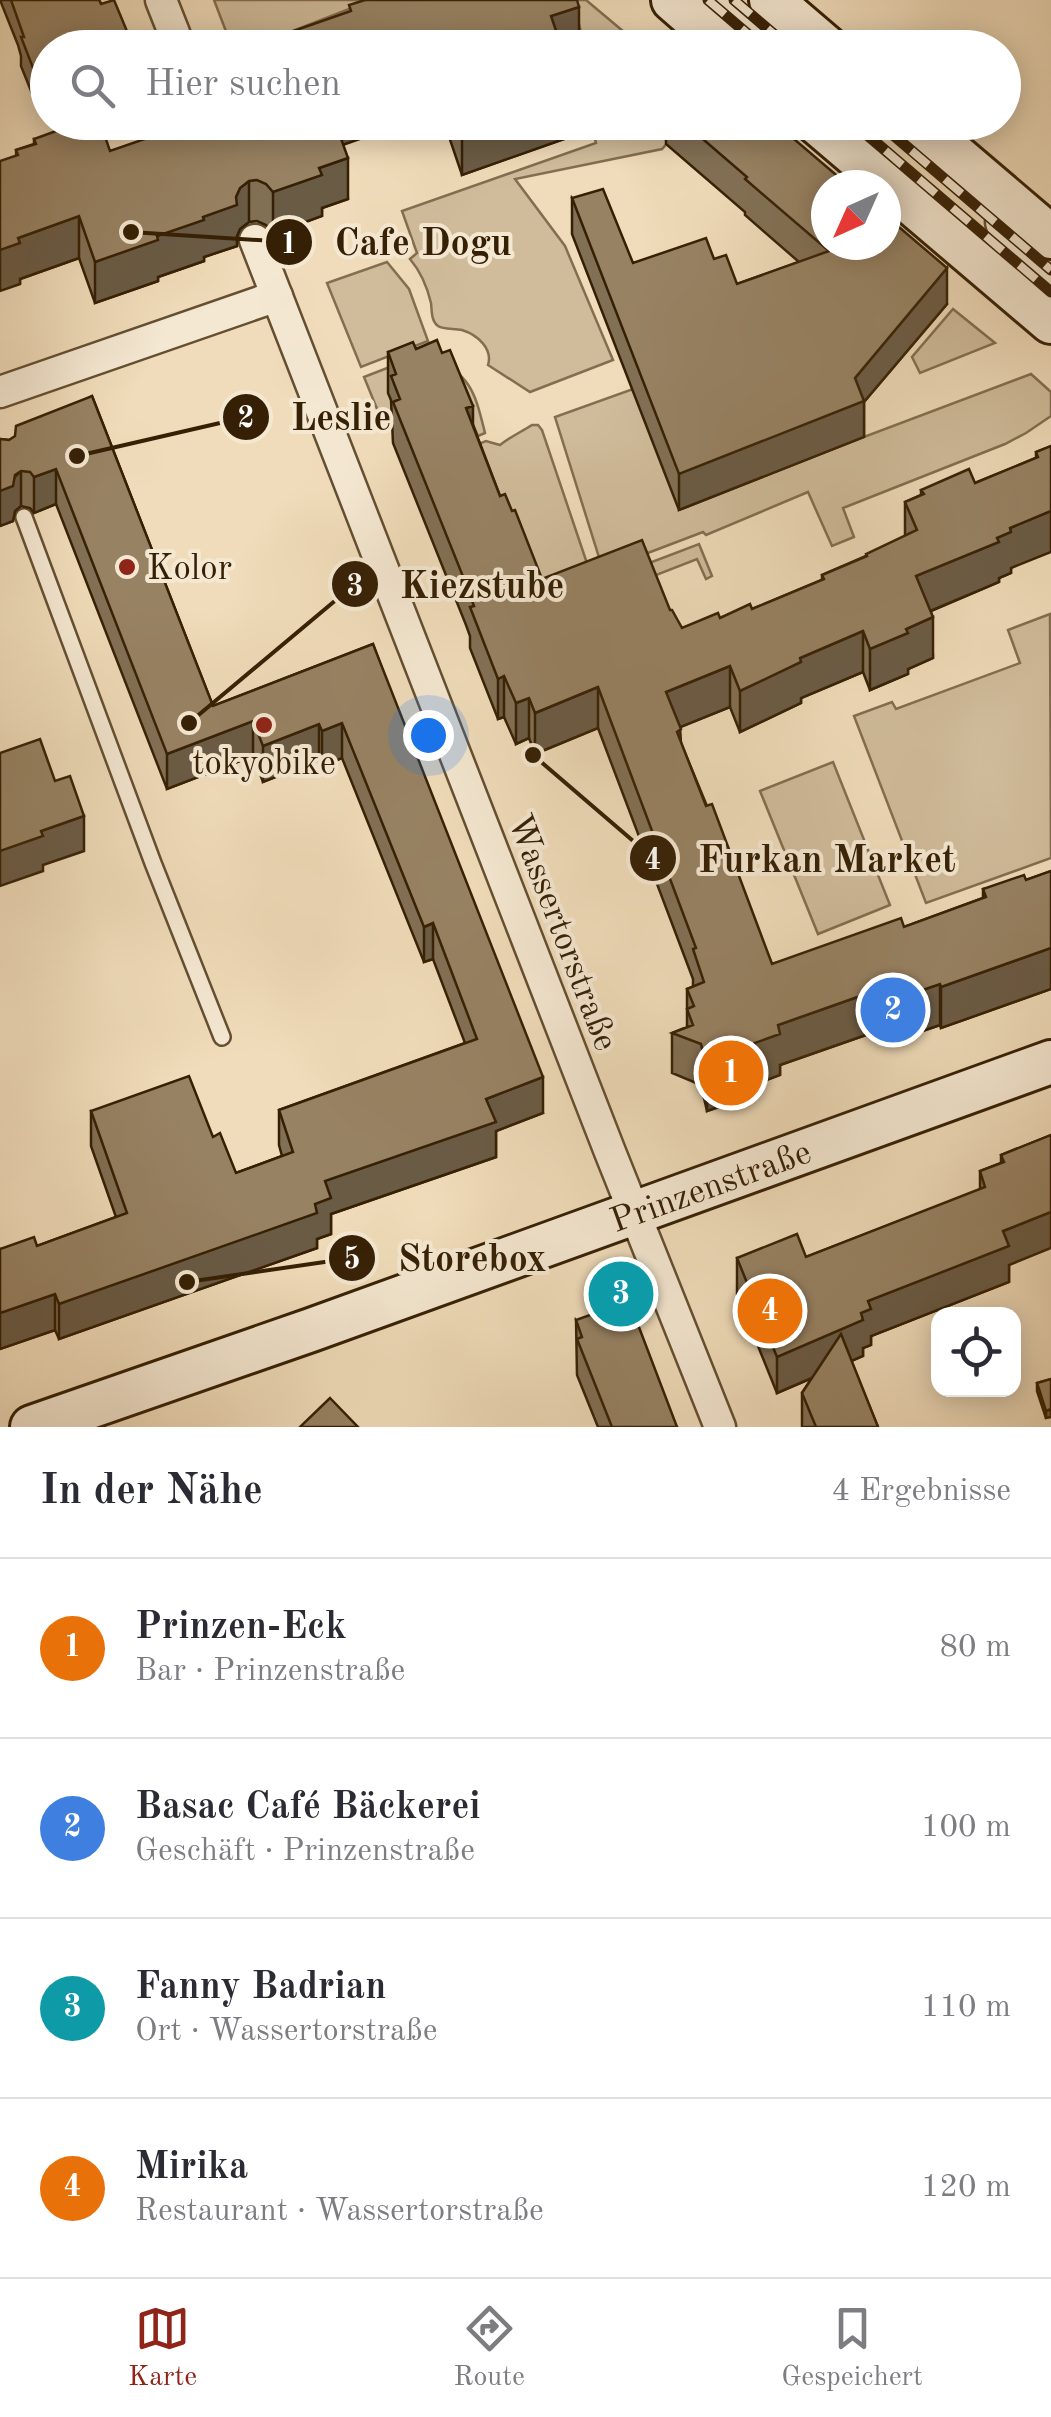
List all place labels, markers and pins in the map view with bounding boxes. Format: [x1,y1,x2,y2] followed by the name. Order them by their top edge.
[264,208,531,276] callout: Cafe Dogu
[221,383,411,451] callout: Leslie
[330,550,585,618] callout: Kiezstube
[147,552,232,587] place label: Kolor
[116,556,138,578] marker: Kolor
[253,714,275,736] marker: tokyobike
[192,747,336,782] place label: tokyobike
[628,824,976,892] callout: Furkan Market
[860,972,926,1048] pin: 2
[698,1036,764,1110] pin: 1
[327,1224,566,1292] callout: Storebox
[588,1256,654,1332] pin: 3
[738,1274,802,1348] pin: 4

